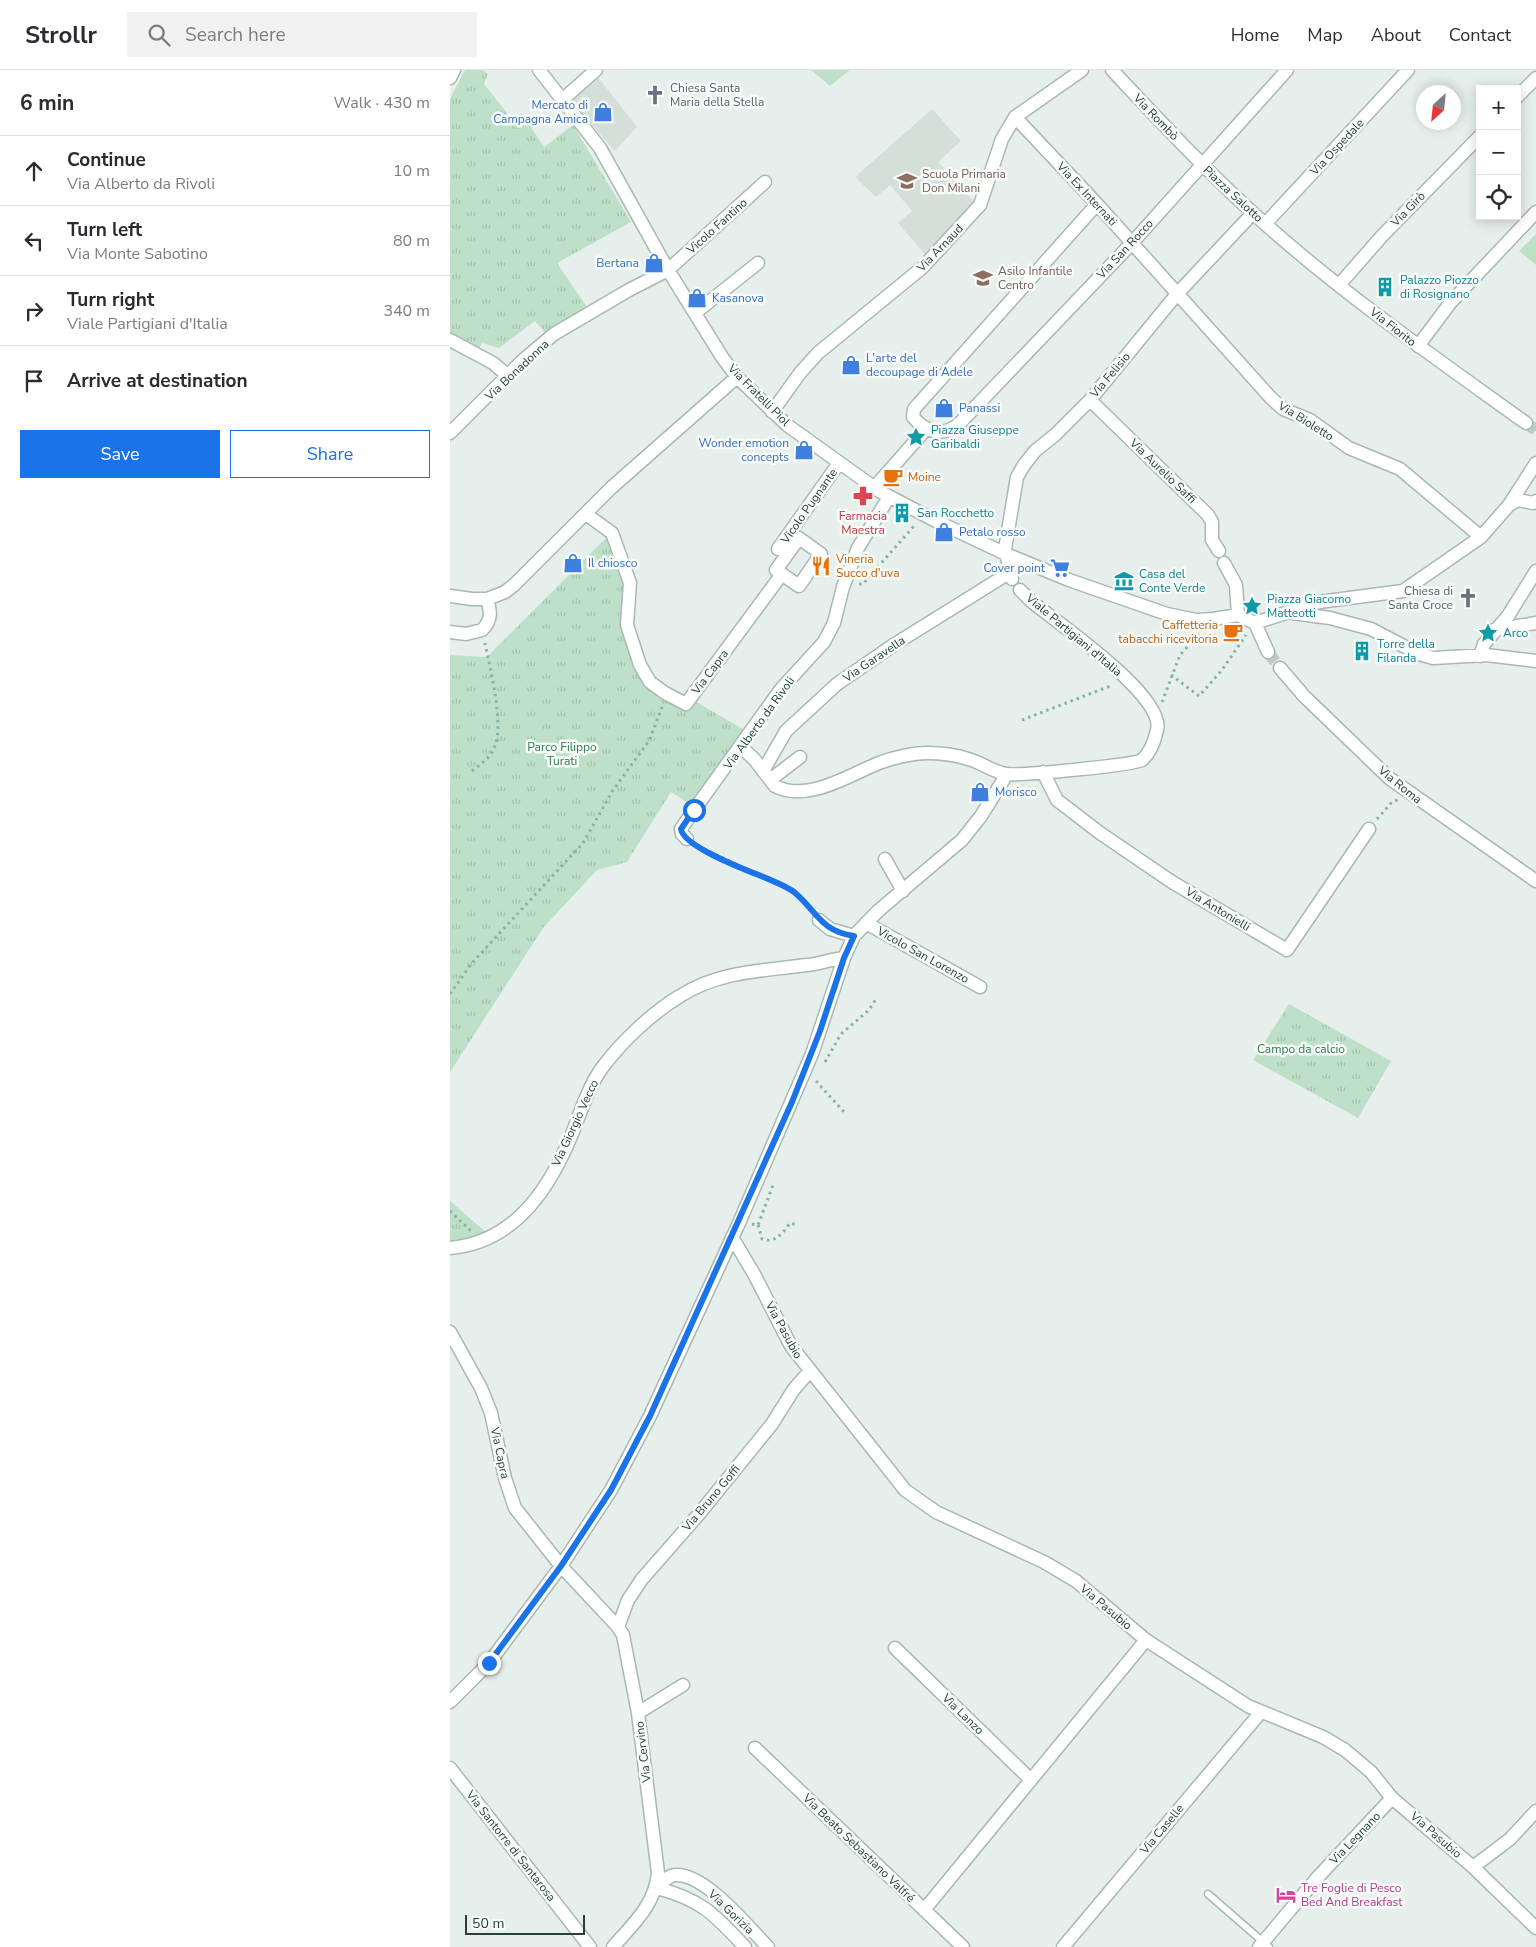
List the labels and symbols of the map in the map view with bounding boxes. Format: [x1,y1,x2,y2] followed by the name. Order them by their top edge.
[670,80,764,110] place label: Chiesa Santa Maria della Stella
[644,84,666,106] church icon: Chiesa Santa Maria della Stella
[1416,85,1461,130] north arrow
[1129,90,1182,144] street label: Via Rombò
[493,97,588,127] place label: Mercato di Campagna Amica
[592,101,614,123] shop icon: Mercato di Campagna Amica
[1306,115,1367,180] street label: Via Ospedale
[1053,158,1121,229] street label: Via Ex Internati
[1200,162,1266,226] street label: Piazza Salotto
[922,166,1006,196] place label: Scuola Primaria Don Milani
[896,170,918,192] school or university icon: Scuola Primaria Don Milani
[1387,188,1429,231] street label: Via Girò
[683,194,751,258] street label: Vicolo Fantino
[1092,215,1157,283] street label: Via San Rocco
[913,221,967,276] street label: Via Arnaud
[643,252,665,274] shop icon: Bertana
[596,255,639,271] place label: Bertana
[998,263,1072,293] place label: Asilo Infantile Centro
[972,267,994,289] school or university icon: Asilo Infantile Centro
[1400,272,1479,302] place label: Palazzo Piozzo di Rosignano
[1374,276,1396,298] building icon: Palazzo Piozzo di Rosignano
[686,287,708,309] shop icon: Kasanova
[712,290,764,306] place label: Kasanova
[1366,303,1420,350] street label: Via Fiorito
[481,336,552,405] street label: Via Bonadonna
[1086,349,1134,402] street label: Via Felisio
[866,350,973,380] place label: L'arte del decoupage di Adele
[840,354,862,376] shop icon: L'arte del decoupage di Adele
[724,360,794,430] street label: Via Fratelli Piol
[933,397,955,419] shop icon: Panassi
[1274,397,1337,445] street label: Via Bioletto
[959,400,1000,416] place label: Panassi
[931,422,1019,452] place label: Piazza Giuseppe Garibaldi
[905,426,927,448] place icon: Piazza Giuseppe Garibaldi
[1125,434,1200,507] street label: Via Aurelio Saffi
[699,435,789,465] place label: Wonder emotion concepts
[793,439,815,461] shop icon: Wonder emotion concepts
[777,465,841,548] street label: Vicolo Pugnante
[882,466,904,488] cafe icon: Moine
[908,469,941,485] place label: Moine
[852,485,874,507] pharmacy icon: Farmacia Maestra
[891,502,913,524] building icon: San Rocchetto
[917,505,995,521] place label: San Rocchetto
[839,508,887,538] place label: Farmacia Maestra
[933,521,955,543] shop icon: Petalo rosso
[959,524,1026,540] place label: Petalo rosso
[835,551,900,581] place label: Vineria Succo d'uva
[562,552,584,574] shop icon: Il chiosco
[588,555,638,571] place label: Il chiosco
[810,555,832,577] restaurant icon: Vineria Succo d'uva
[1049,557,1071,579] supermarket icon: Cover point
[983,560,1046,576] place label: Cover point
[1139,566,1205,596] place label: Casa del Conte Verde
[1113,570,1135,592] museum icon: Casa del Conte Verde
[1388,583,1453,613] place label: Chiesa di Santa Croce
[1457,587,1479,609] church icon: Chiesa di Santa Croce
[1022,590,1125,680] street label: Viale Partigiani d'Italia
[1267,591,1351,621] place label: Piazza Giacomo Matteotti
[1241,595,1263,617] place icon: Piazza Giacomo Matteotti
[1118,617,1218,647] place label: Caffetteria tabacchi ricevitoria
[1222,621,1244,643] cafe icon: Caffetteria tabacchi ricevitoria
[1477,622,1499,644] place icon: Arco
[1503,625,1528,641] place label: Arco
[839,632,908,686] street label: Via Garavella
[1377,636,1435,666] place label: Torre della Filanda
[1351,640,1373,662] building icon: Torre della Filanda
[687,646,732,699] street label: Via Capra
[719,673,798,773] street label: Via Alberto da Rivoli
[527,739,597,769] park label: Parco Filippo Turati
[1374,762,1425,807] street label: Via Roma
[969,781,991,803] shop icon: Morisco
[995,784,1037,800] place label: Morisco
[683,799,706,822] route start
[1182,883,1253,935] street label: Via Antonielli
[873,923,972,987] street label: Vicolo San Lorenzo
[1257,1041,1345,1057] park label: Campo da calcio
[547,1077,602,1170] street label: Via Giorgio Vecco
[761,1298,806,1362] street label: Via Pasubio
[487,1425,513,1480] street label: Via Capra
[678,1461,743,1535] street label: Via Bruno Goffi
[1076,1580,1136,1634] street label: Via Pasubio
[478,1652,501,1675] route end
[938,1689,988,1738] street label: Via Lanzo
[631,1720,655,1785] street label: Via Cervino
[462,1786,559,1905] street label: Via Santorre di Santarosa
[799,1789,919,1906] street label: Via Beato Sebastiano Valfré
[1136,1801,1188,1858] street label: Via Caselle
[1325,1808,1384,1868] street label: Via Legnano
[1406,1808,1465,1862] street label: Via Pasubio
[1301,1880,1403,1910] place label: Tre Foglie di Pesco Bed And Breakfast
[1275,1884,1297,1906] hotel icon: Tre Foglie di Pesco Bed And Breakfast
[704,1886,757,1938] street label: Via Gorizia
[465,1912,585,1935] scale bar

